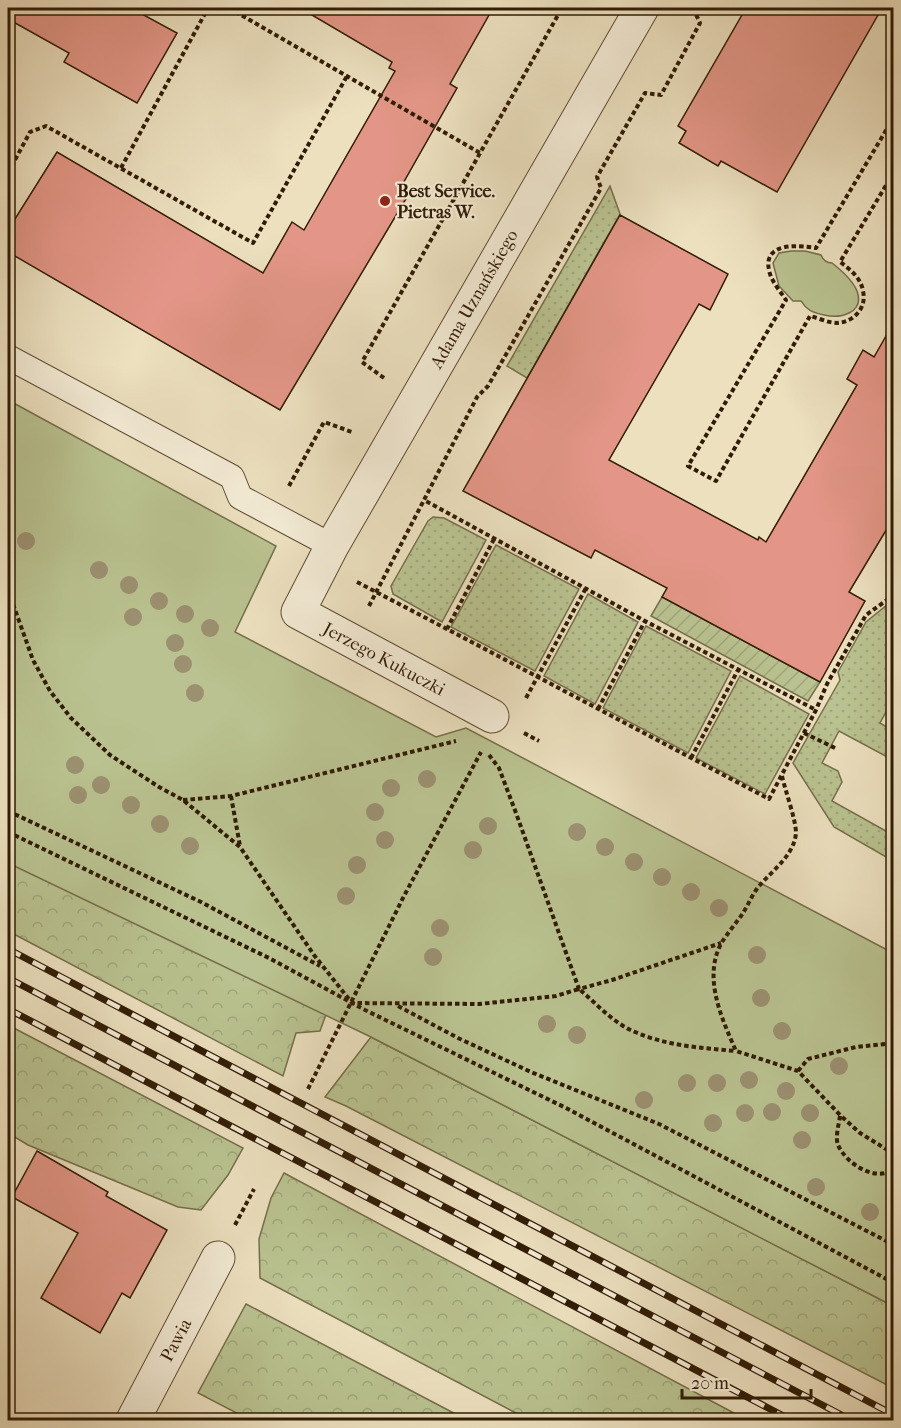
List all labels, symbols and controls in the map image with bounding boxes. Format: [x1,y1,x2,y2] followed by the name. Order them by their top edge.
[397,181,495,223] place label: Best Service. Pietras W.
[378,194,392,208] marker: Best Service. Pietras W.
[426,226,523,373] street label: Adama Uznańskiego
[317,618,449,701] street label: Jerzego Kukuczki
[156,1315,197,1365] street label: Pawia
[682,1362,811,1400] scale bar
[691,1373,729,1394] text: 20 m

